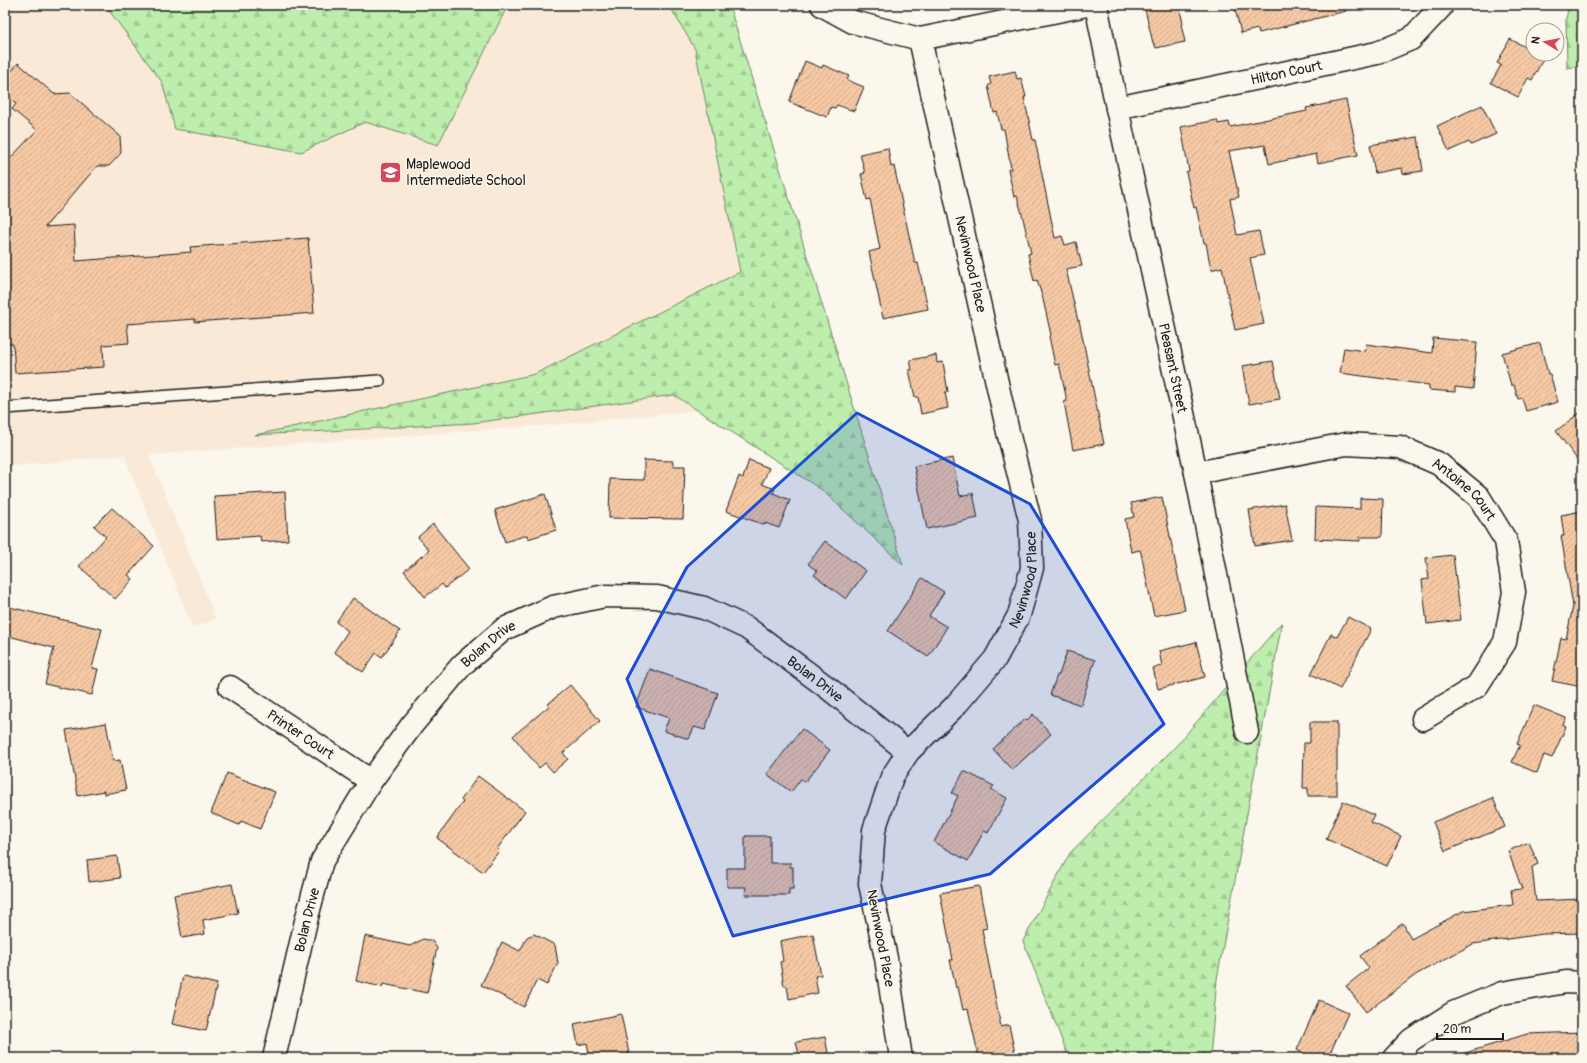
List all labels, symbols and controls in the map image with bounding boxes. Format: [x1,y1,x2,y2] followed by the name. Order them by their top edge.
[1525,22,1565,62] north arrow
[1529,35,1543,45] text: N
[1249,57,1324,89] street label: Hilton Court
[406,156,526,189] place label: Maplewood Intermediate School
[378,159,404,185] school or university icon: Maplewood Intermediate School
[951,214,990,314] street label: Nevinwood Place
[1155,322,1191,415] street label: Pleasant Street
[1429,454,1500,524] street label: Antoine Court
[1005,531,1041,631] street label: Nevinwood Place
[458,617,518,671] street label: Bolan Drive
[784,653,846,706] street label: Bolan Drive
[264,706,338,763] street label: Printer Court
[291,886,324,954] street label: Bolan Drive
[863,888,898,988] street label: Nevinwood Place
[1437,1015,1503,1041] scale bar
[1443,1022,1472,1037] text: 20 m

